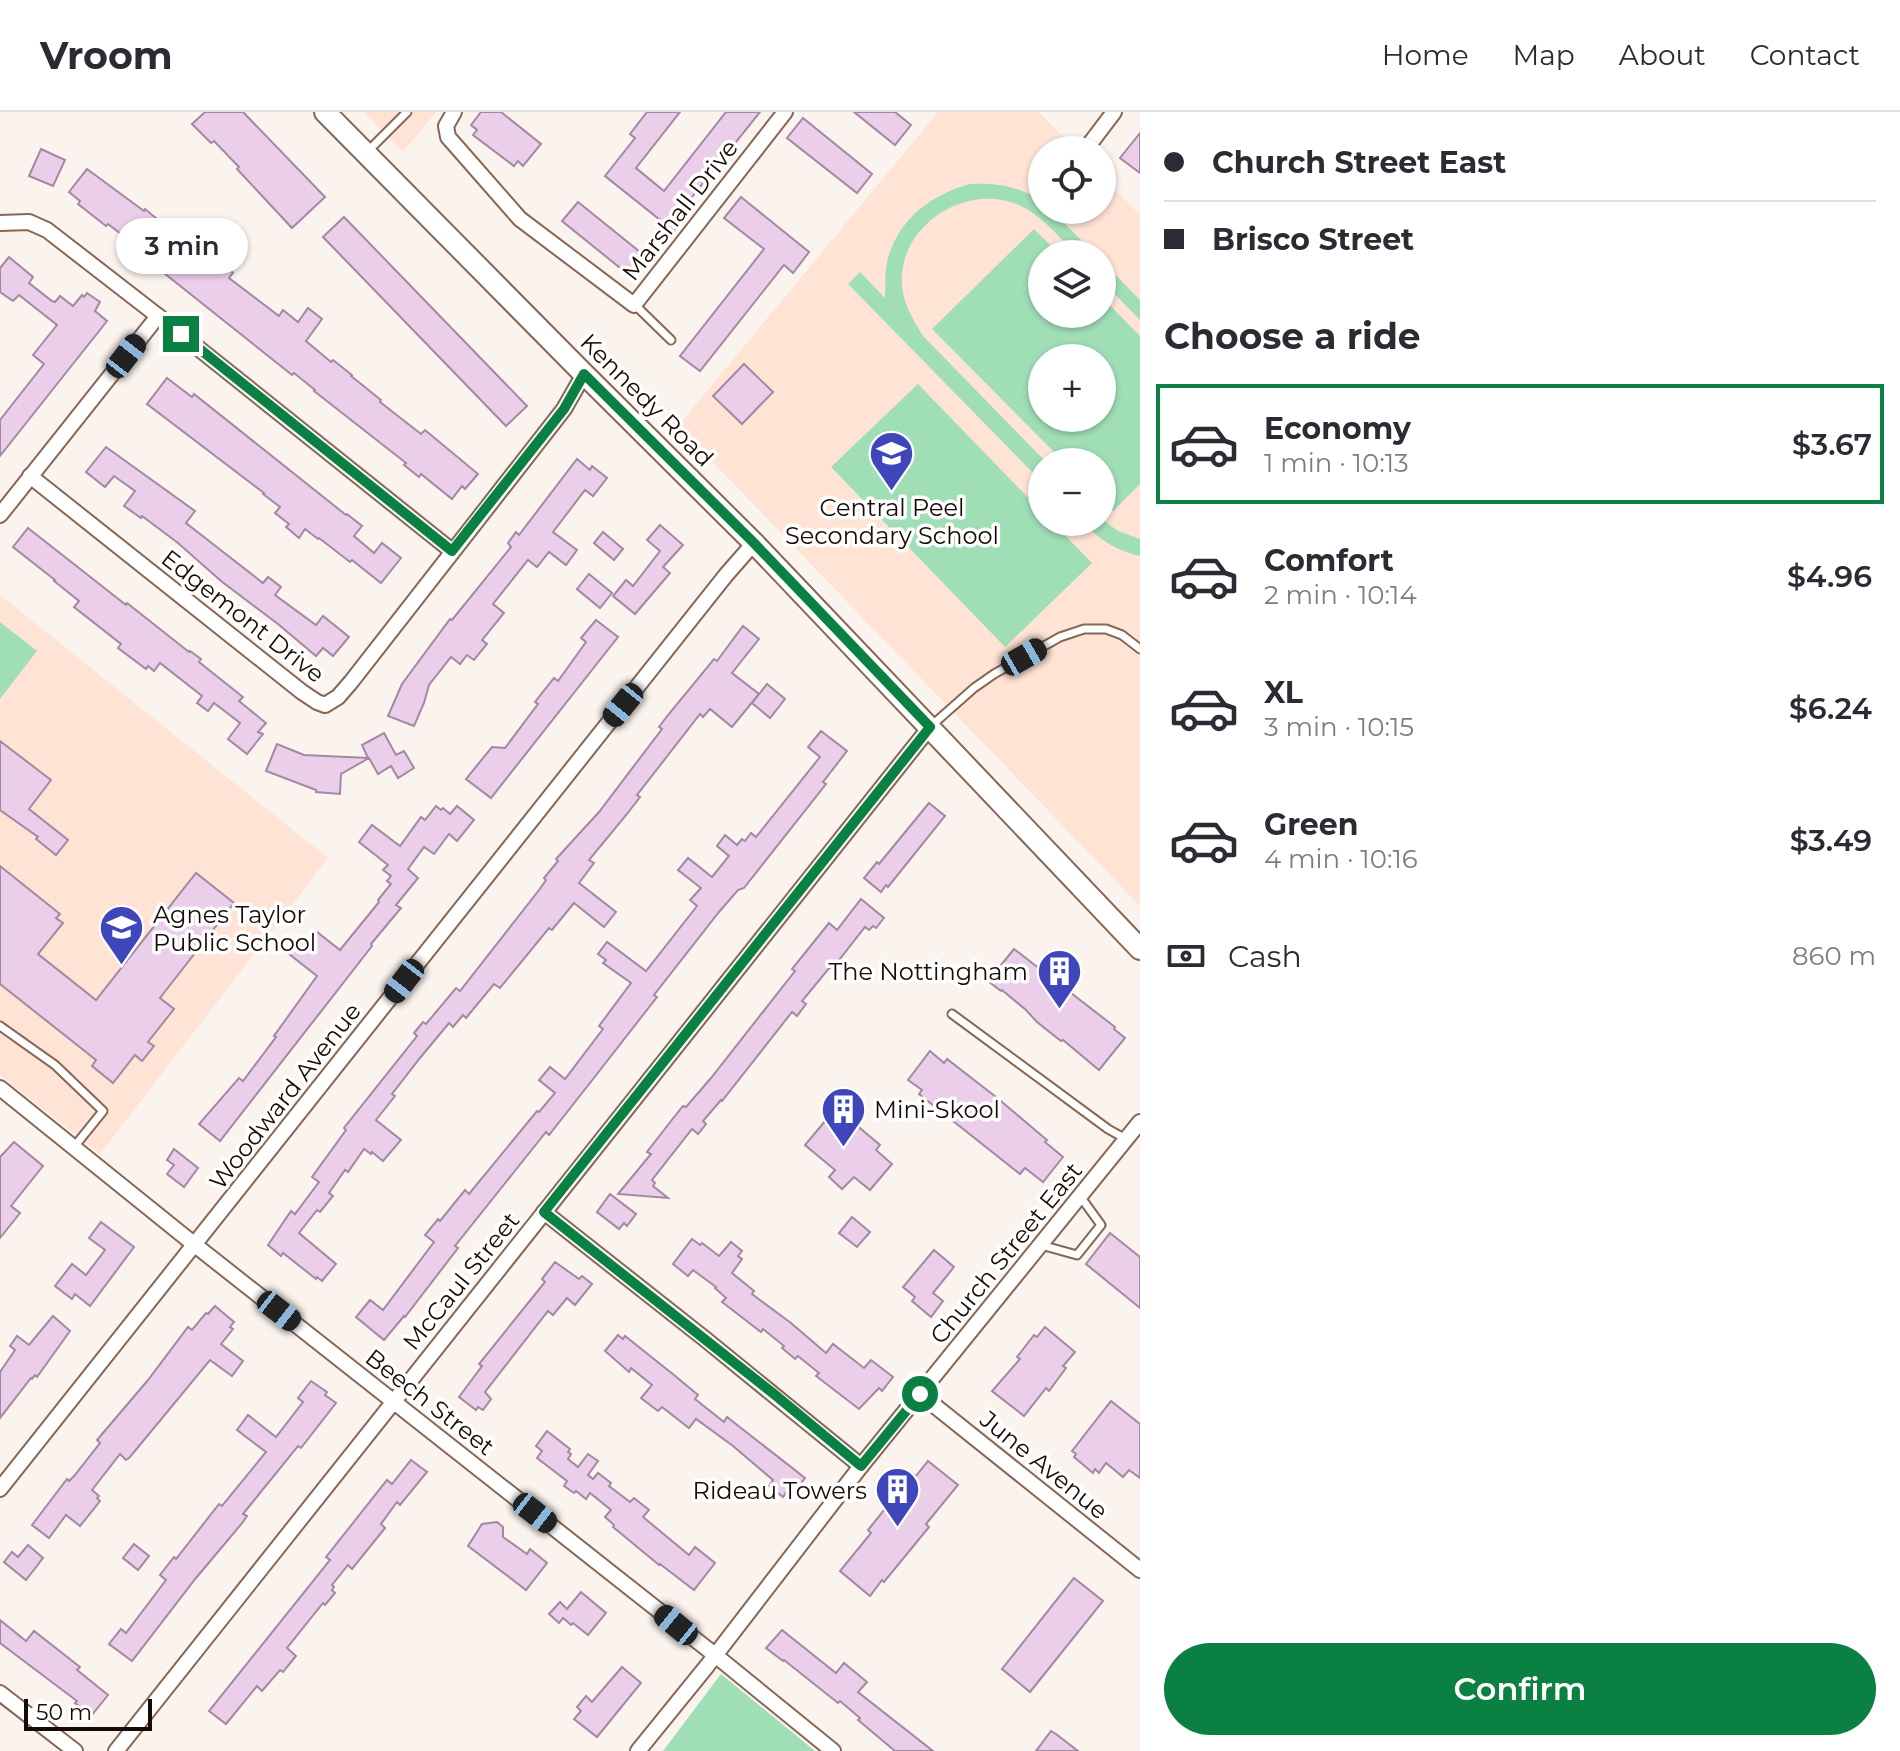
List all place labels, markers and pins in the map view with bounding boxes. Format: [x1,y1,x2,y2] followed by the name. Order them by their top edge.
[868,429,916,492] school or university icon: Central Peel Secondary School
[785,493,999,550] place label: Central Peel Secondary School
[153,900,316,957] place label: Agnes Taylor Public School
[98,904,146,967] school or university icon: Agnes Taylor Public School
[1035,947,1083,1010] building icon: The Nottingham
[829,957,1028,986] place label: The Nottingham
[819,1085,867,1148] building icon: Mini-Skool
[874,1095,1000,1124] place label: Mini-Skool
[874,1466,922,1529] building icon: Rideau Towers
[693,1476,867,1505] place label: Rideau Towers

